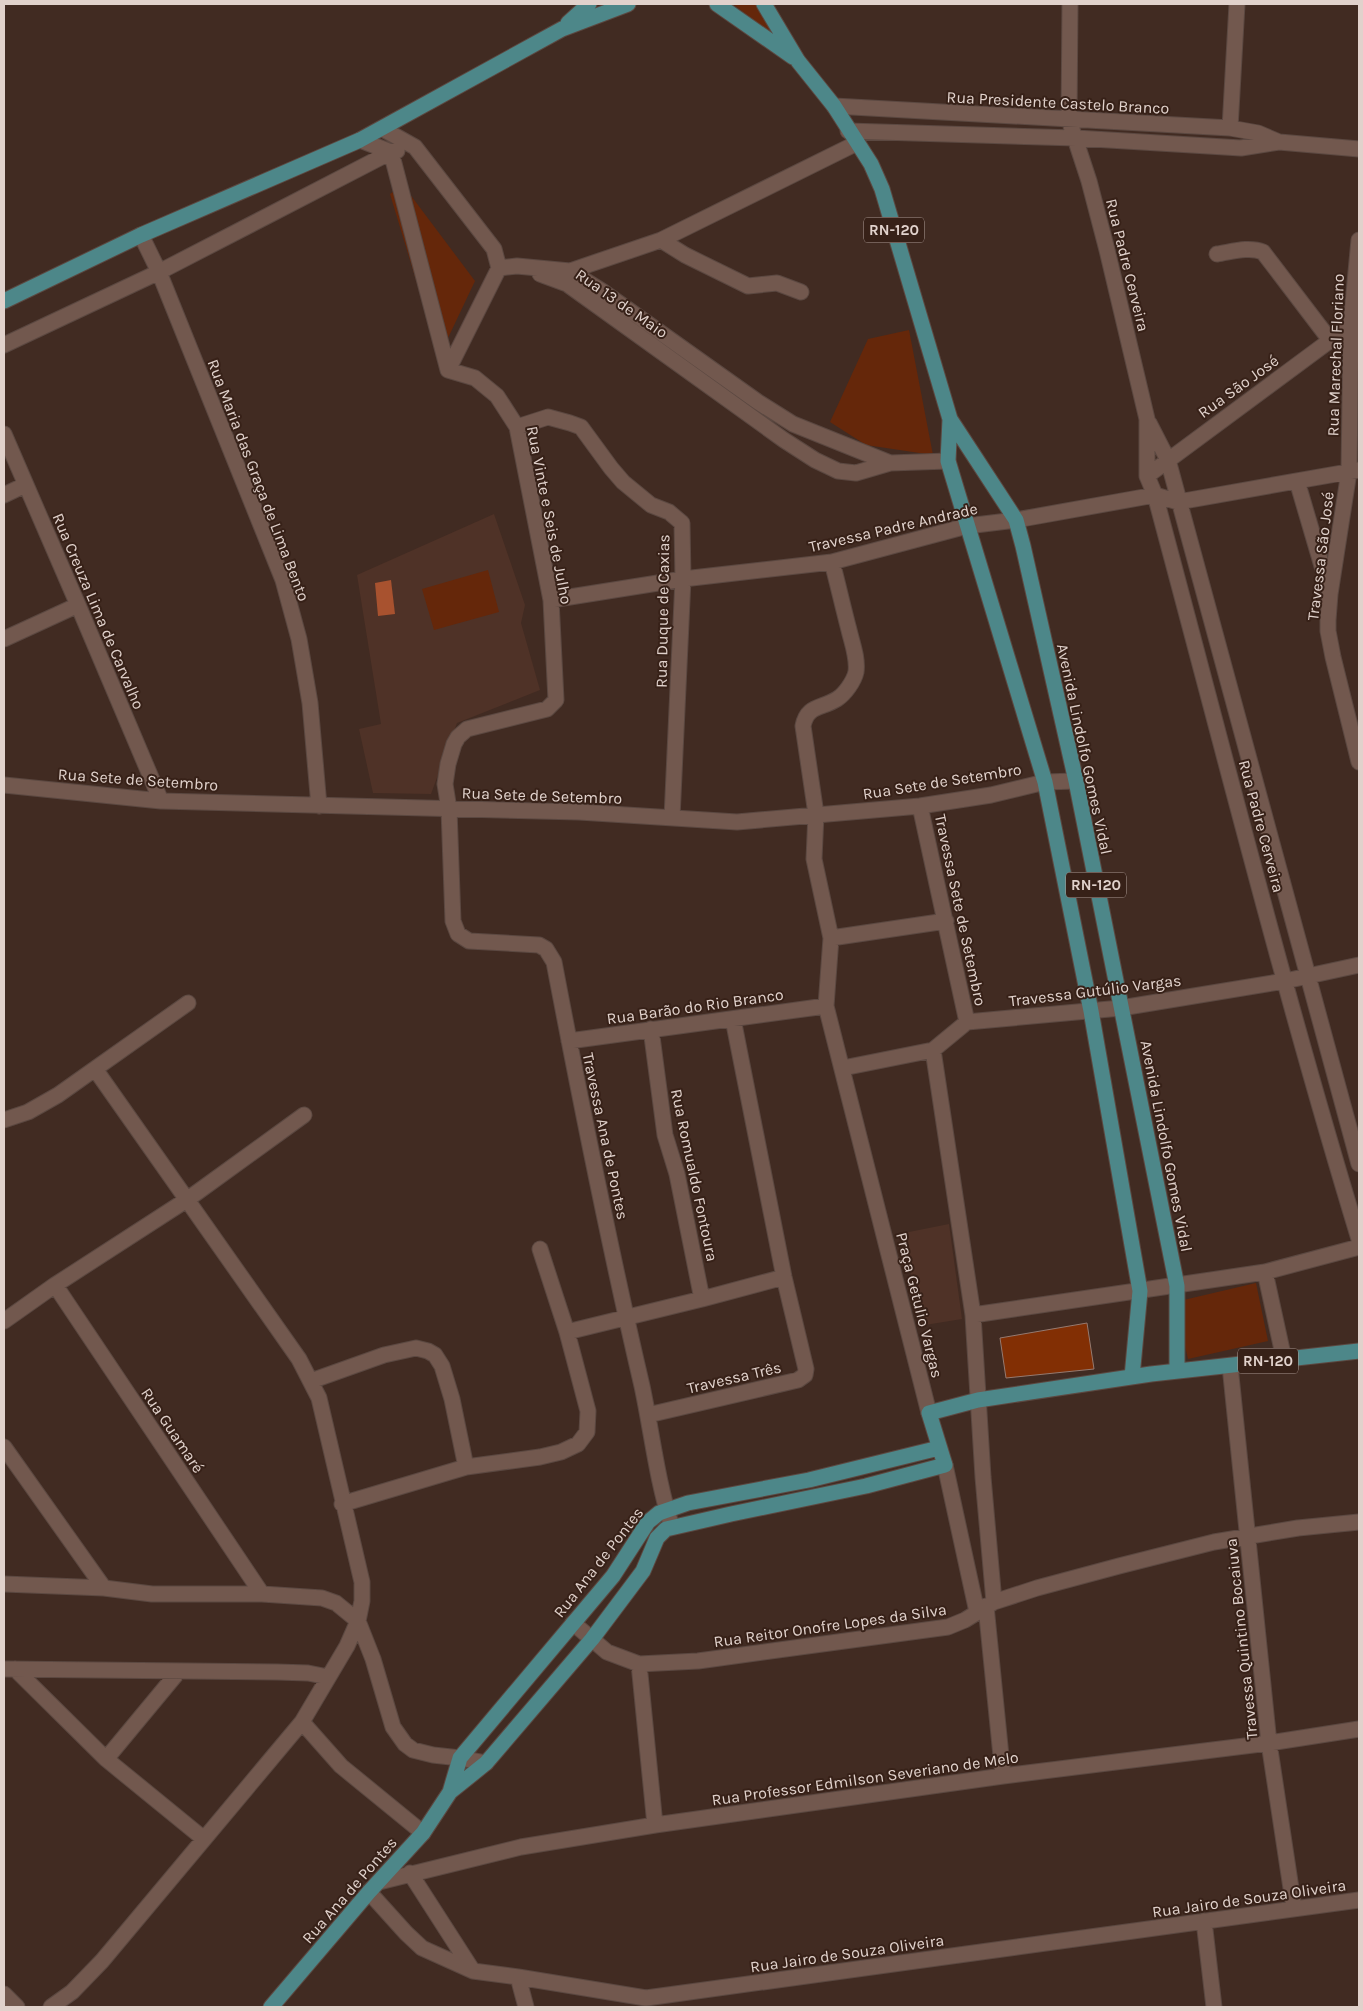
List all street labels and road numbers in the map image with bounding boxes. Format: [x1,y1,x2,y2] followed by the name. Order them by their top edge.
[946,87,1170,118] street label: Rua Presidente Castelo Branco
[1102,197,1153,334] street label: Rua Padre Cerveira
[864,218,924,242] road number: RN-120
[572,265,671,342] street label: Rua 13 de Maio
[1323,273,1348,437] street label: Rua Marechal Floriano
[1194,351,1282,422] street label: Rua São José
[203,356,314,604] street label: Rua Maria das Graça de Lima Bento
[523,424,576,606] street label: Rua Vinte e Seis de Julho
[1303,490,1338,622] street label: Travessa São José
[807,499,979,556] street label: Travessa Padre Andrade
[49,510,149,712] street label: Rua Creuza Lima de Carvalho
[652,534,673,688] street label: Rua Duque de Caxias
[1053,642,1116,856] street label: Avenida Lindolfo Gomes Vidal
[1235,758,1288,894] street label: Rua Padre Cerveira
[861,760,1023,803] street label: Rua Sete de Setembro
[57,764,219,795] street label: Rua Sete de Setembro
[461,783,623,808] street label: Rua Sete de Setembro
[931,812,990,1008] street label: Travessa Sete de Setembro
[1066,872,1126,898] road number: RN-120
[1008,970,1182,1011] street label: Travessa Gutúlio Vargas
[605,985,785,1028] street label: Rua Barão do Rio Branco
[1137,1039,1196,1254] street label: Avenida Lindolfo Gomes Vidal
[579,1051,632,1221] street label: Travessa Ana de Pontes
[667,1087,722,1263] street label: Rua Romualdo Fontoura
[892,1230,947,1380] street label: Praça Getulio Vargas
[1238,1348,1298,1374] road number: RN-120
[685,1357,783,1398] street label: Travessa Três
[137,1384,208,1476] street label: Rua Guamaré
[549,1503,647,1621] street label: Rua Ana de Pontes
[1222,1538,1261,1740] street label: Travessa Quintino Bocaiuva
[712,1600,948,1651] street label: Rua Reitor Onofre Lopes da Silva
[710,1748,1020,1809] street label: Rua Professor Edmilson Severiano de Melo
[298,1833,401,1947] street label: Rua Ana de Pontes
[1151,1875,1347,1922] street label: Rua Jairo de Souza Oliveira
[749,1930,945,1977] street label: Rua Jairo de Souza Oliveira

